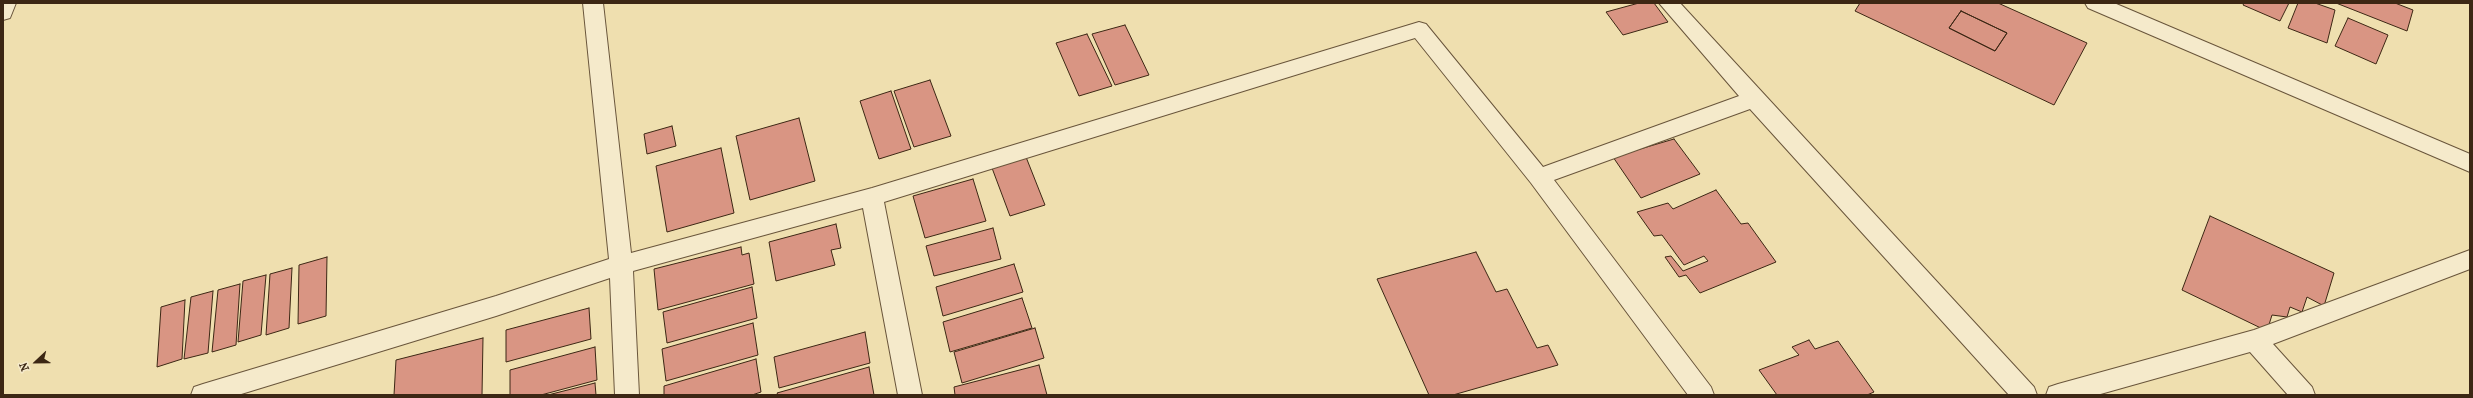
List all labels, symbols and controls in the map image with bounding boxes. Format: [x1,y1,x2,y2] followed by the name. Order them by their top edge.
[16,342,56,382] north arrow
[17,360,32,373] text: N

